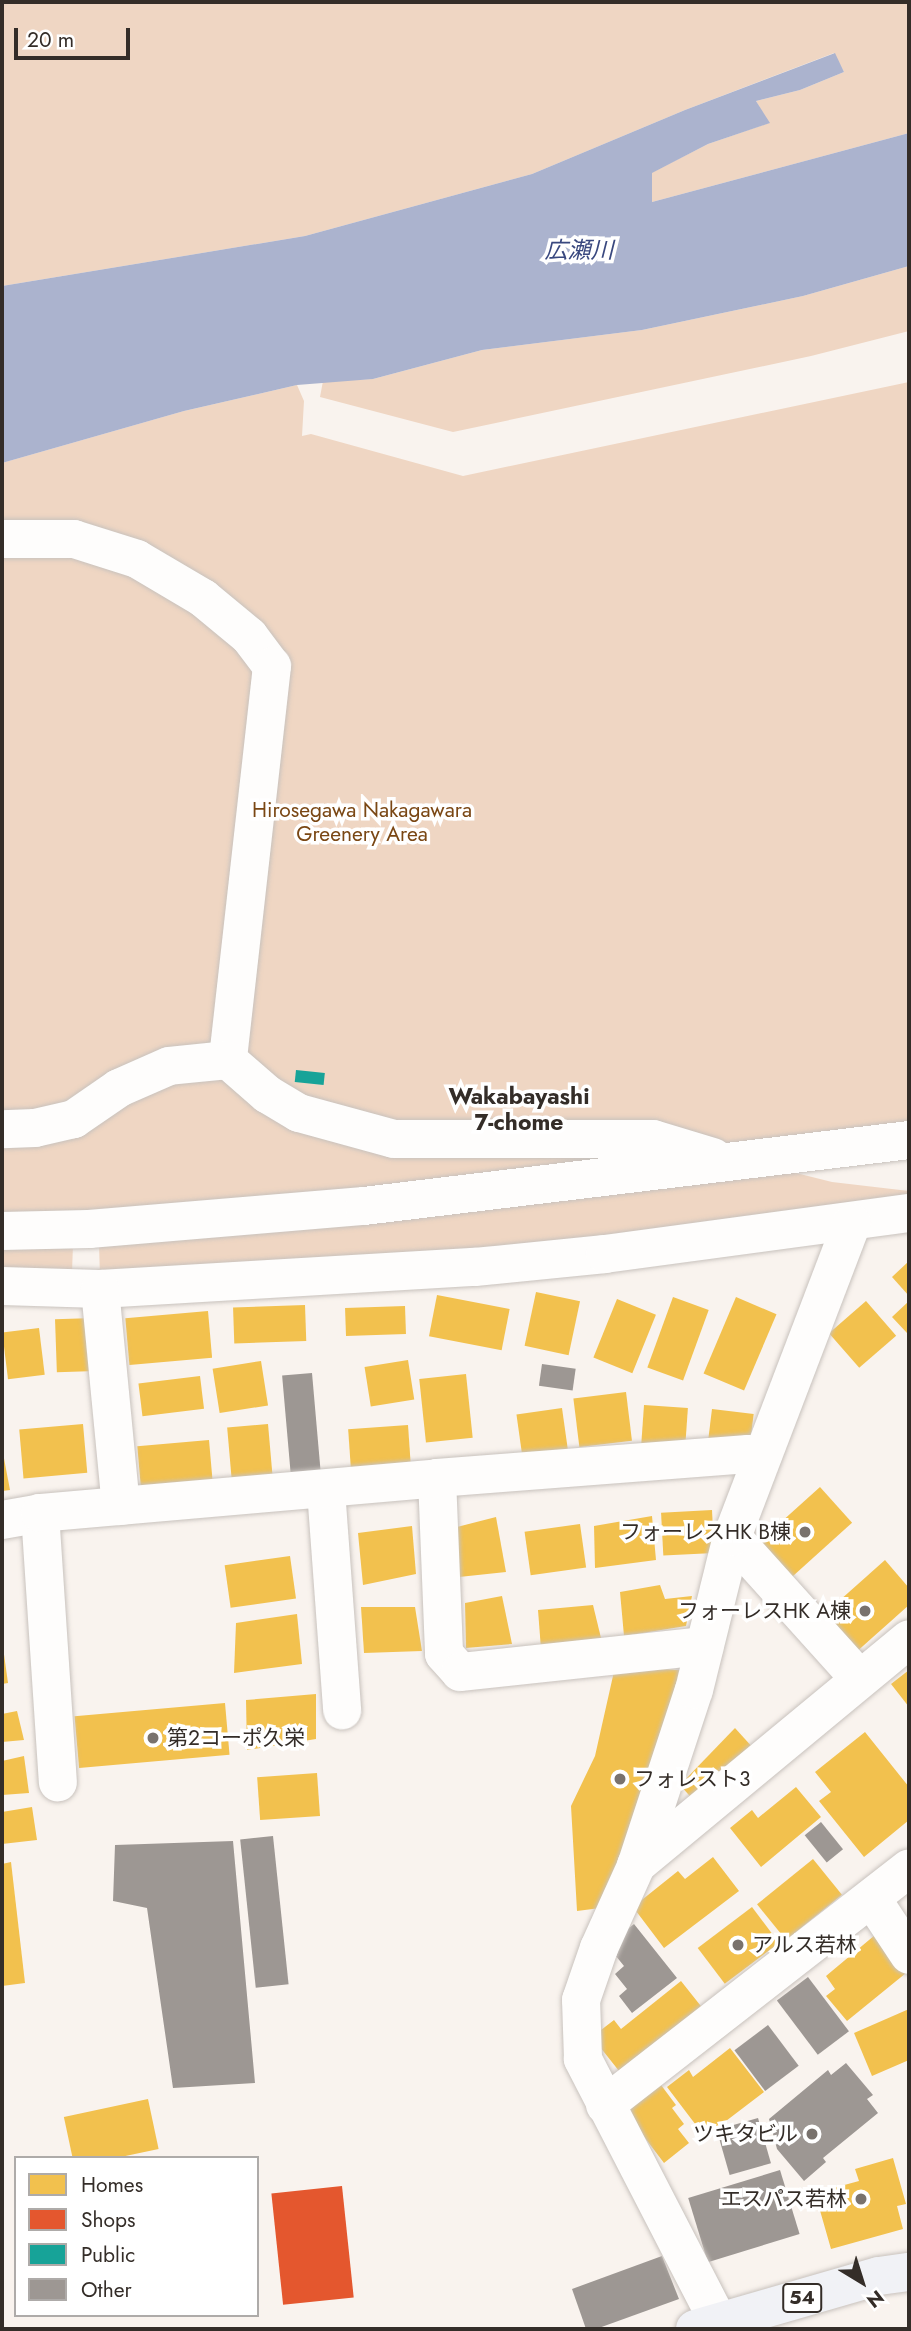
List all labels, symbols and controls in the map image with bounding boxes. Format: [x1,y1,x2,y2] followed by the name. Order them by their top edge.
[18,14,133,58] scale bar
[27,25,74,55] text: 20 m
[545,236,613,264] water label: 広瀬川
[252,797,472,847] park label: Hirosegawa Nakagawara Greenery Area
[448,1082,590,1136] district label: Wakabayashi 7-chome
[620,1519,791,1545] place label: フォーレスHK B棟
[797,1524,813,1540] marker: フォーレスHK B棟
[678,1598,851,1624] place label: フォーレスHK A棟
[857,1603,873,1619] marker: フォーレスHK A棟
[167,1725,305,1751] place label: 第2コーポ久栄
[145,1730,161,1746] marker: 第2コーポ久栄
[634,1766,750,1792] place label: フォレスト3
[612,1771,628,1787] marker: フォレスト3
[752,1932,857,1958] place label: アルス若林
[730,1937,746,1953] marker: アルス若林
[693,2121,798,2147] place label: ツキタビル
[804,2126,820,2142] marker: ツキタビル
[14,2156,259,2317] legend
[81,2170,143,2200] text: Homes
[721,2186,847,2212] place label: エスパス若林
[853,2191,869,2207] marker: エスパス若林
[81,2205,135,2235] text: Shops
[81,2240,135,2270] text: Public
[827,2247,897,2317] north arrow
[81,2275,132,2305] text: Other
[781,2282,823,2314] road number: 54
[861,2284,889,2314] text: N

